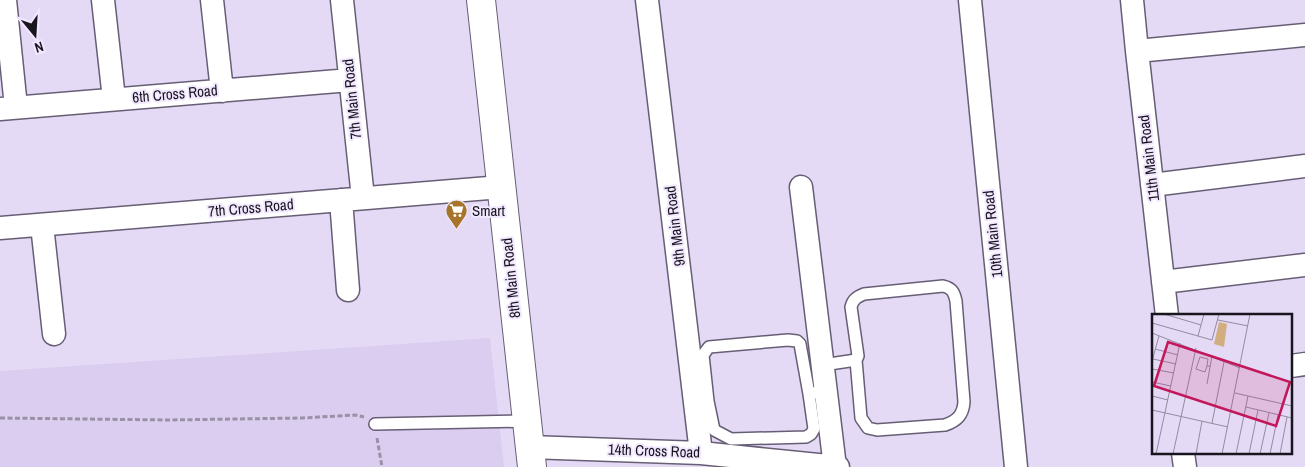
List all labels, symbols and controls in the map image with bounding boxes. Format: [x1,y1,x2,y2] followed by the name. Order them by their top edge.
[10,10,60,60] north arrow
[32,38,46,57] text: N
[337,58,366,140] street label: 7th Main Road
[131,79,218,108] street label: 6th Cross Road
[1133,114,1164,202] street label: 11th Main Road
[659,185,690,267] street label: 9th Main Road
[977,189,1008,279] street label: 10th Main Road
[207,193,294,222] street label: 7th Cross Road
[444,199,468,230] supermarket icon: Smart
[472,200,505,221] place label: Smart
[496,237,525,319] street label: 8th Main Road
[1152,314,1292,454] inset map
[608,438,701,463] street label: 14th Cross Road

